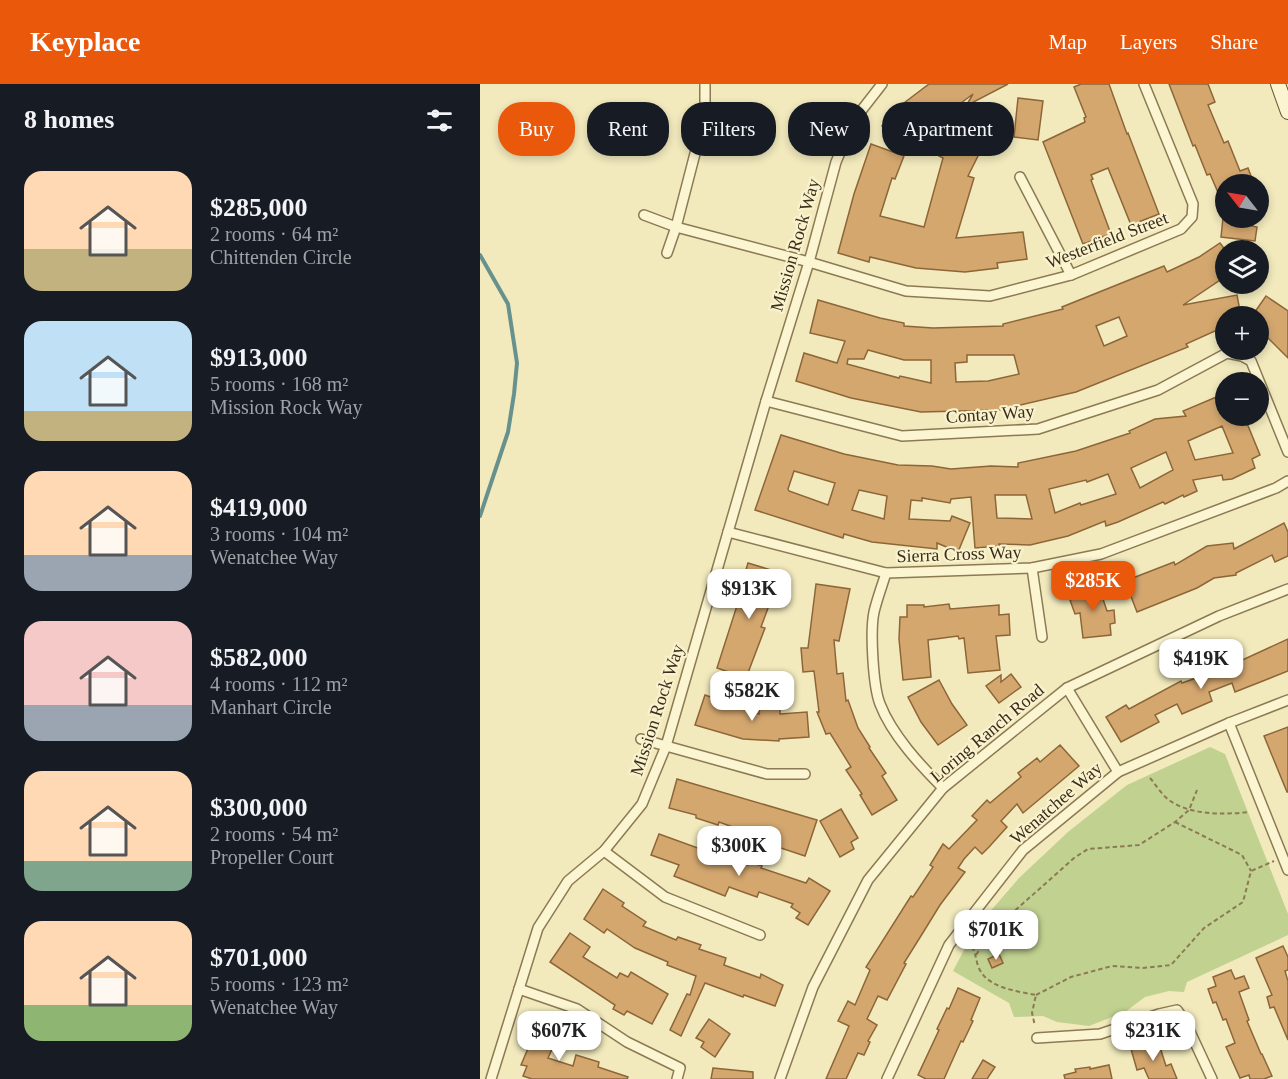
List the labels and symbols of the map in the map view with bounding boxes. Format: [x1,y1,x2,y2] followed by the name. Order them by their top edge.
[1215,174,1269,228] north arrow
[766,176,824,314] street label: Mission Rock Way
[1043,208,1171,272] street label: Westerfield Street
[945,401,1035,427] street label: Contay Way
[896,542,1022,566] street label: Sierra Cross Way
[1051,561,1135,612] pin: $285K
[707,569,791,620] pin: $913K
[1159,639,1243,690] pin: $419K
[626,642,688,778] street label: Mission Rock Way
[710,671,794,722] pin: $582K
[926,680,1048,786] street label: Loring Ranch Road
[1006,758,1106,848] street label: Wenatchee Way
[697,826,781,877] pin: $300K
[954,910,1038,961] pin: $701K
[517,1011,601,1062] pin: $607K
[1111,1011,1195,1062] pin: $231K

